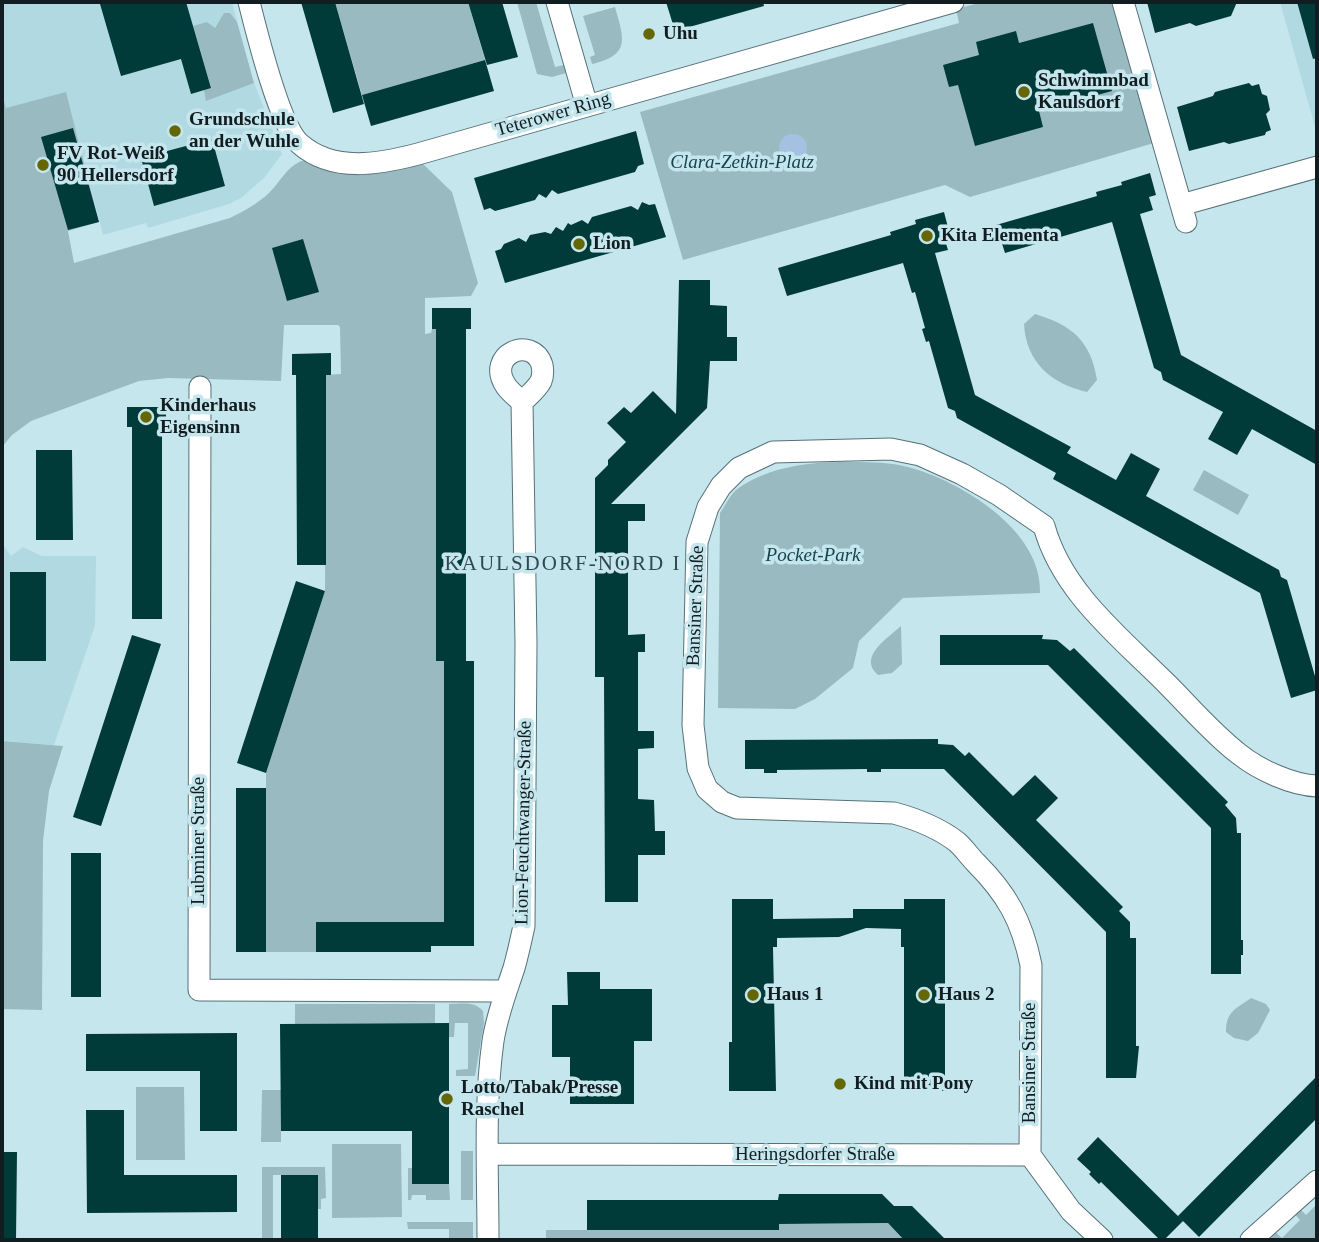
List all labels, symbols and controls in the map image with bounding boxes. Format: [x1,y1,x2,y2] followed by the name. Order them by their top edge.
[663,23,698,45] place label: Uhu
[641,26,657,42] marker: Uhu
[1038,70,1149,114] place label: Schwimmbad Kaulsdorf
[1016,84,1032,100] marker: Schwimmbad Kaulsdorf
[493,88,613,142] street label: Teterower Ring
[189,109,300,153] place label: Grundschule an der Wuhle
[167,123,183,139] marker: Grundschule an der Wuhle
[57,143,174,187] place label: FV Rot-Weiß 90 Hellersdorf
[670,152,814,174] park label: Clara-Zetkin-Platz
[35,157,51,173] marker: FV Rot-Weiß 90 Hellersdorf
[941,225,1059,247] place label: Kita Elementa
[919,228,935,244] marker: Kita Elementa
[593,233,631,255] place label: Lion
[571,236,587,252] marker: Lion
[160,395,256,439] place label: Kinderhaus Eigensinn
[138,409,154,425] marker: Kinderhaus Eigensinn
[682,545,710,667] street label: Bansiner Straße
[766,545,860,567] park label: Pocket-Park
[447,551,679,577] district label: KAULSDORF-NORD I
[511,721,537,925] street label: Lion-Feuchtwanger-Straße
[188,777,210,905] street label: Lubminer Straße
[767,984,823,1006] place label: Haus 1
[938,984,994,1006] place label: Haus 2
[745,987,761,1003] marker: Haus 1
[916,987,932,1003] marker: Haus 2
[1019,1003,1041,1123] street label: Bansiner Straße
[854,1073,973,1095] place label: Kind mit Pony
[832,1076,848,1092] marker: Kind mit Pony
[461,1077,618,1121] place label: Lotto/Tabak/Presse Raschel
[439,1091,455,1107] marker: Lotto/Tabak/Presse Raschel
[735,1144,895,1166] street label: Heringsdorfer Straße

